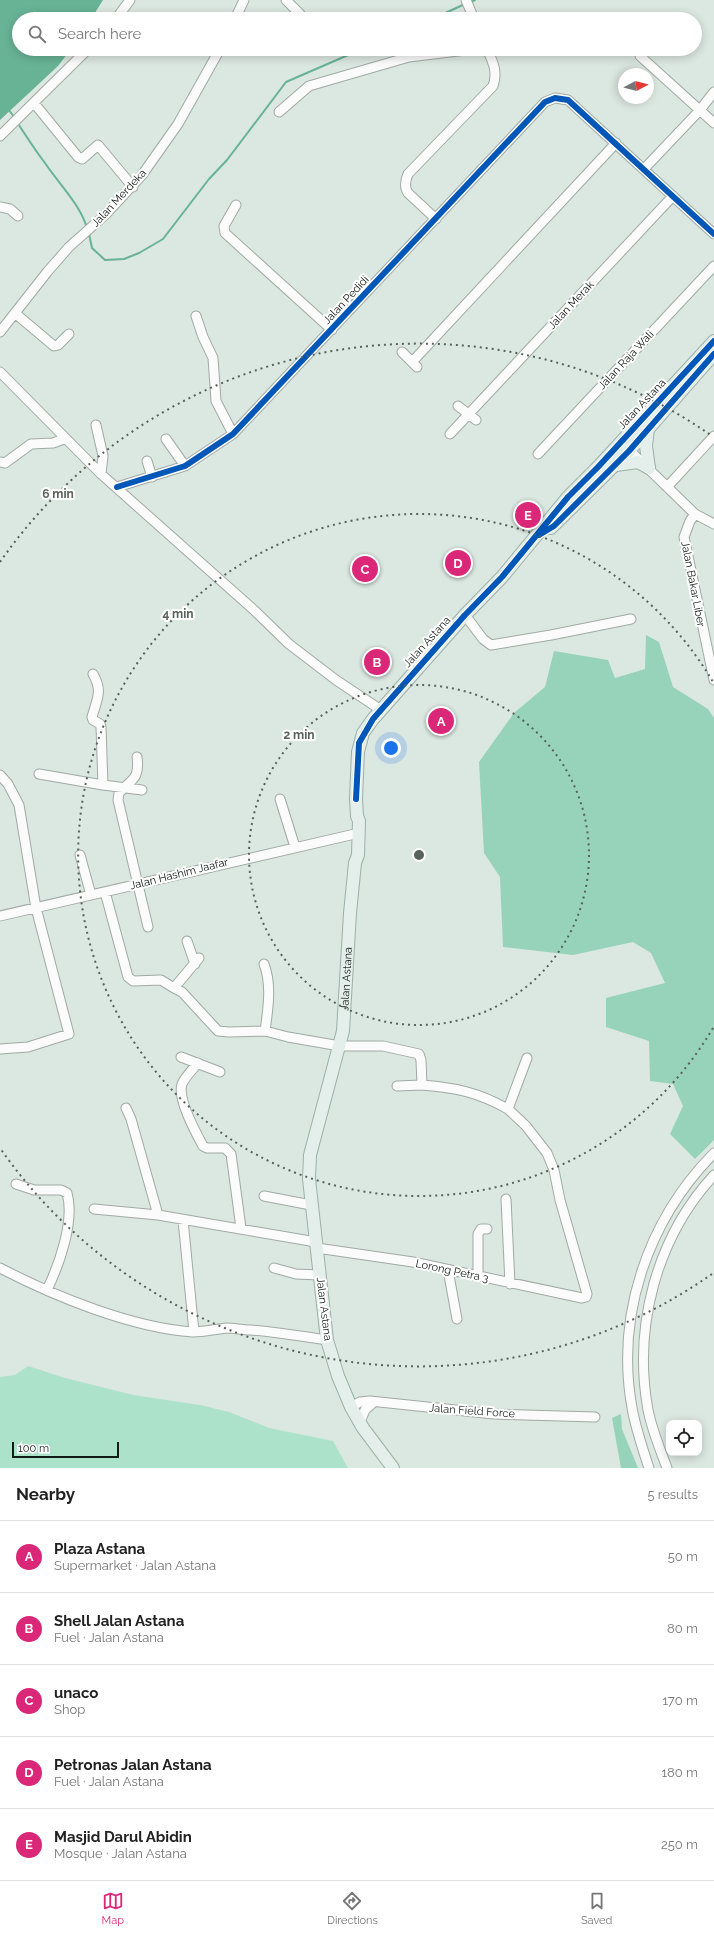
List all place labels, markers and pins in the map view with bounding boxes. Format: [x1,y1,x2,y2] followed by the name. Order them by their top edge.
[515,500,541,530] pin: E
[445,548,471,578] pin: D
[352,554,378,584] pin: C
[364,647,390,677] pin: B
[428,706,454,736] pin: A
[412,848,426,862] centre of rings

